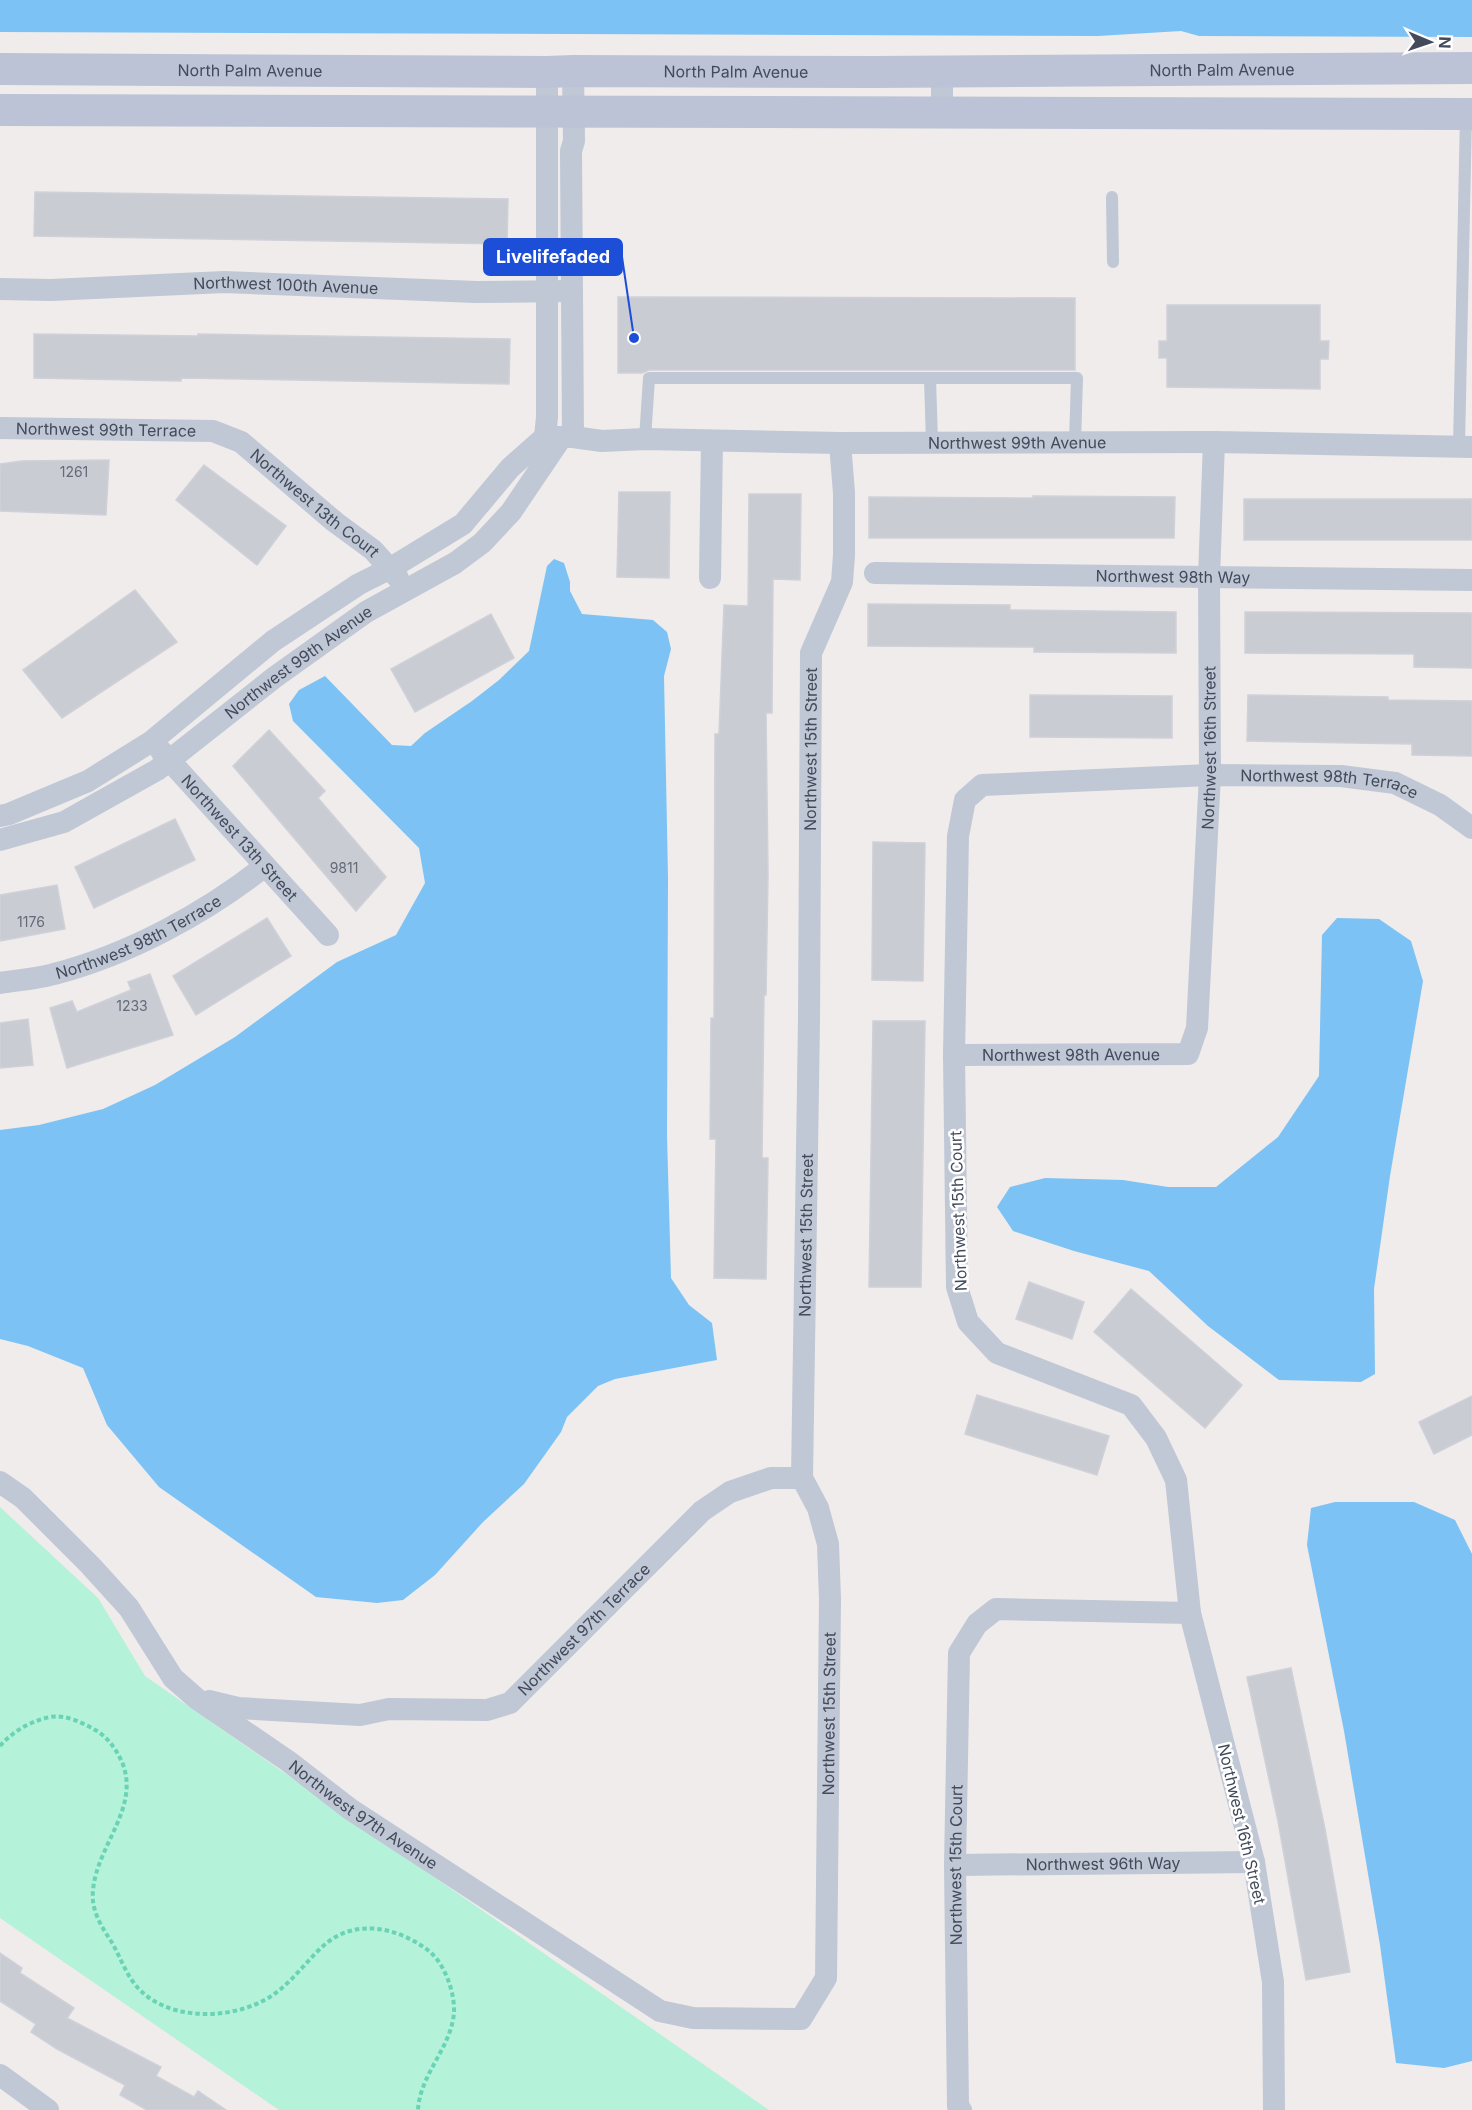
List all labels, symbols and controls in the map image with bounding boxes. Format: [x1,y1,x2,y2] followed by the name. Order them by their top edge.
[1400,12,1460,72] north arrow
[1435,36,1455,49] text: N
[1149,59,1295,80] street label: North Palm Avenue
[177,60,323,81] street label: North Palm Avenue
[663,61,808,82] street label: North Palm Avenue
[484,239,622,275] callout: Livelifefaded
[496,246,610,267] text: Livelifefaded
[193,272,379,298] street label: Northwest 100th Avenue
[16,418,196,441] street label: Northwest 99th Terrace
[928,432,1106,453] street label: Northwest 99th Avenue
[246,444,384,561] street label: Northwest 13th Court
[60,463,88,480] house number: 1261
[1096,566,1250,587] street label: Northwest 98th Way
[220,601,375,723] street label: Northwest 99th Avenue
[1197,666,1220,830] street label: Northwest 16th Street
[800,667,821,831] street label: Northwest 15th Street
[1240,765,1422,803] street label: Northwest 98th Terrace
[177,770,302,905] street label: Northwest 13th Street
[330,859,358,876] house number: 9811
[53,890,225,983] street label: Northwest 98th Terrace
[17,913,45,930] house number: 1176
[116,997,148,1014] house number: 1233
[982,1044,1160,1065] street label: Northwest 98th Avenue
[945,1130,971,1292] street label: Northwest 15th Court
[794,1153,817,1317] street label: Northwest 15th Street
[513,1559,654,1700] street label: Northwest 97th Terrace
[818,1632,840,1796] street label: Northwest 15th Street
[1214,1742,1270,1906] street label: Northwest 16th Street
[285,1756,441,1873] street label: Northwest 97th Avenue
[945,1785,967,1945] street label: Northwest 15th Court
[1026,1853,1180,1874] street label: Northwest 96th Way

